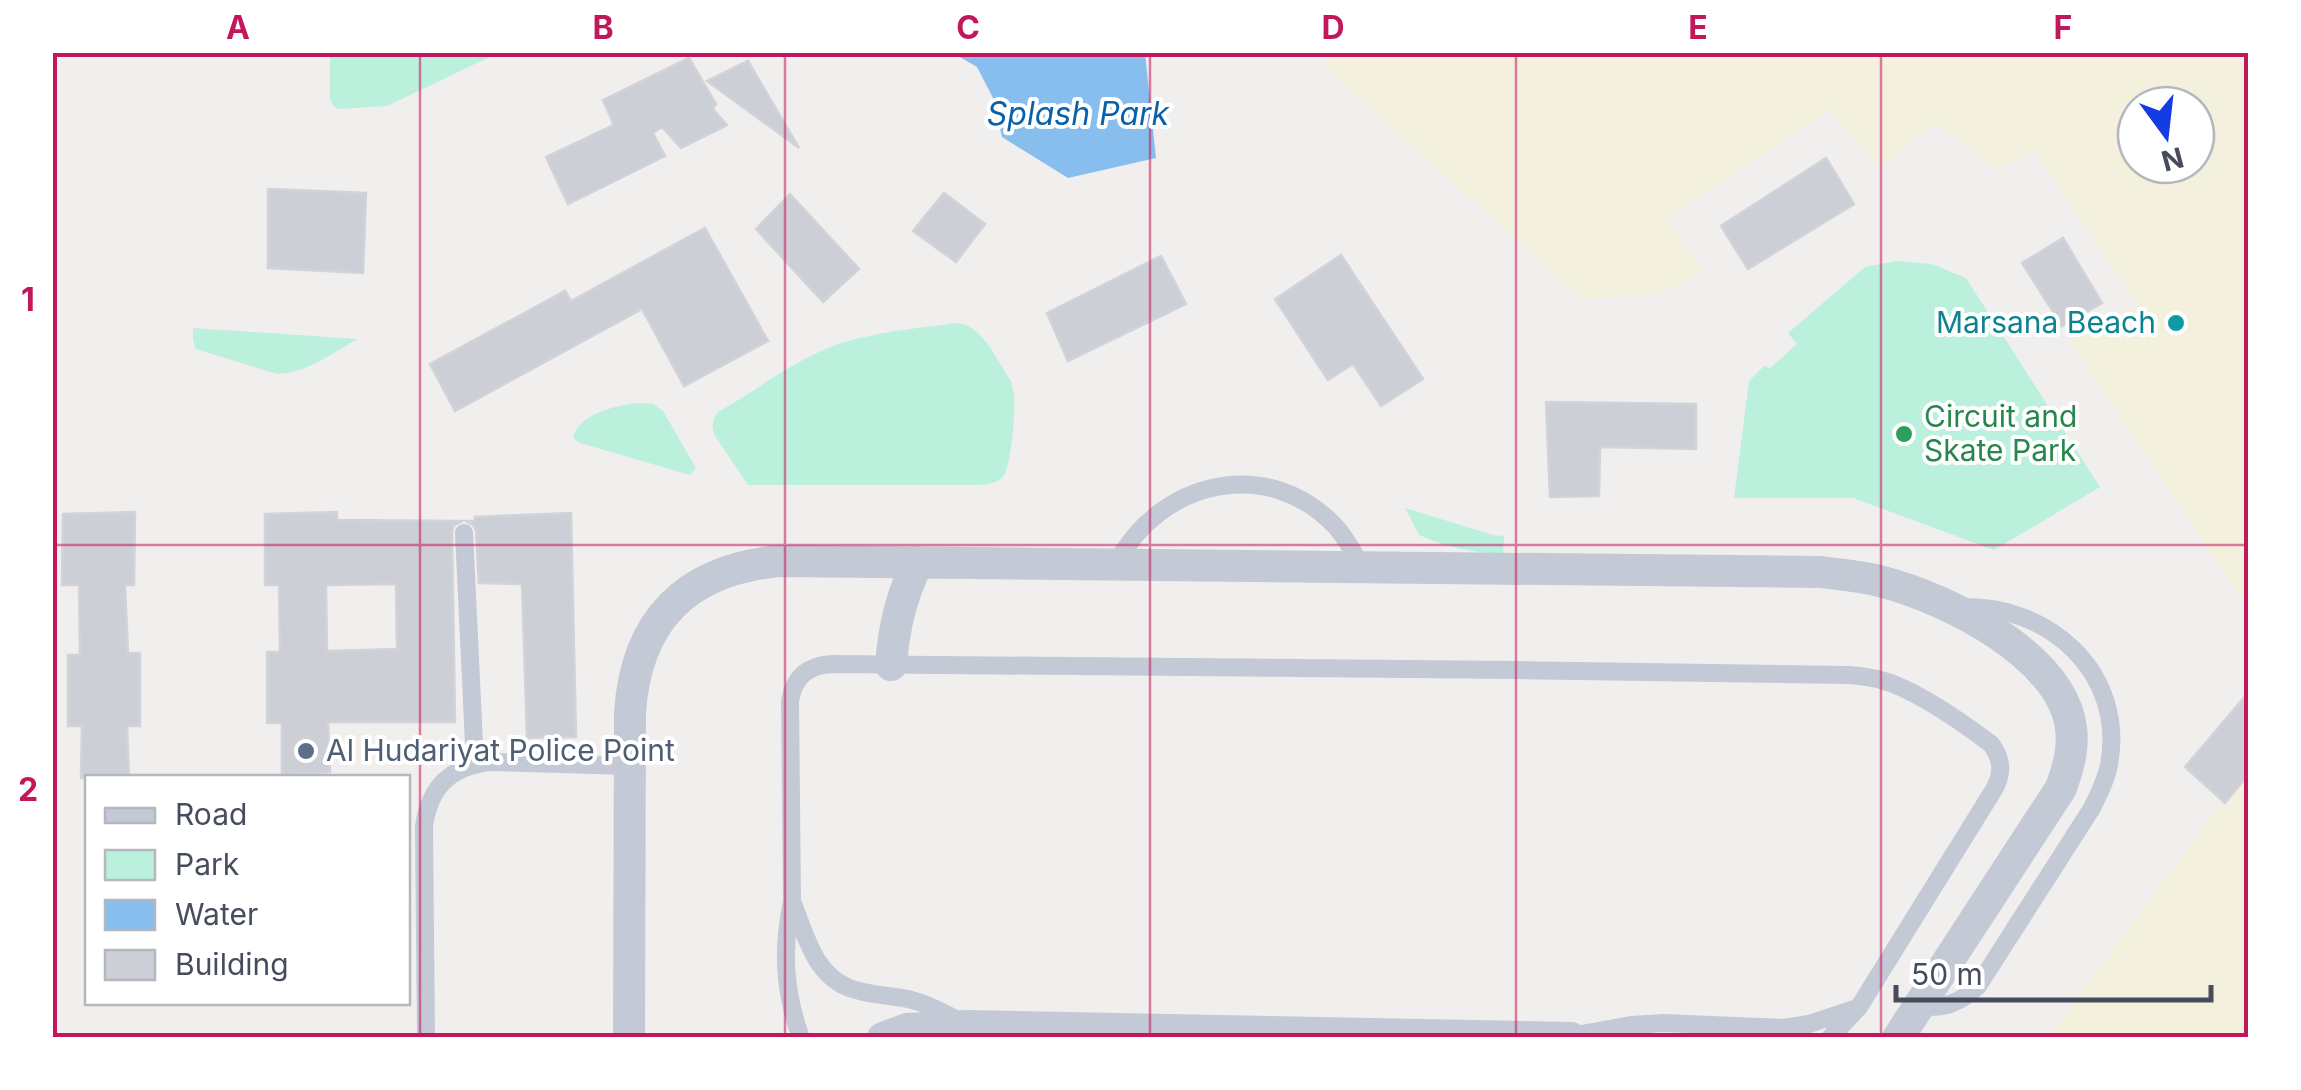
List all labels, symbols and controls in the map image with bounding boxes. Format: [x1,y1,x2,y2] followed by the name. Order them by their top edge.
[226,8,250,47] text: A
[592,8,614,47] text: B
[956,8,980,47] text: C
[1321,8,1345,47] text: D
[1688,8,1708,47] text: E
[2054,8,2072,47] text: F
[2116,85,2216,185] north arrow
[987,94,1171,133] water label: Splash Park
[2158,140,2187,178] text: N
[21,280,35,319] text: 1
[1936,304,2156,340] place label: Marsana Beach
[2165,312,2187,334] marker: Marsana Beach
[1924,398,2077,468] place label: Circuit and Skate Park
[1893,423,1915,445] marker: Circuit and Skate Park
[326,732,675,768] place label: Al Hudariyat Police Point
[295,740,317,762] marker: Al Hudariyat Police Point
[18,770,38,809] text: 2
[85,775,410,1005] legend
[175,796,247,832] text: Road
[175,846,240,882] text: Park
[175,896,258,932] text: Water
[1896,940,2211,1002] scale bar
[175,946,289,982] text: Building
[1911,956,1983,992] text: 50 m

